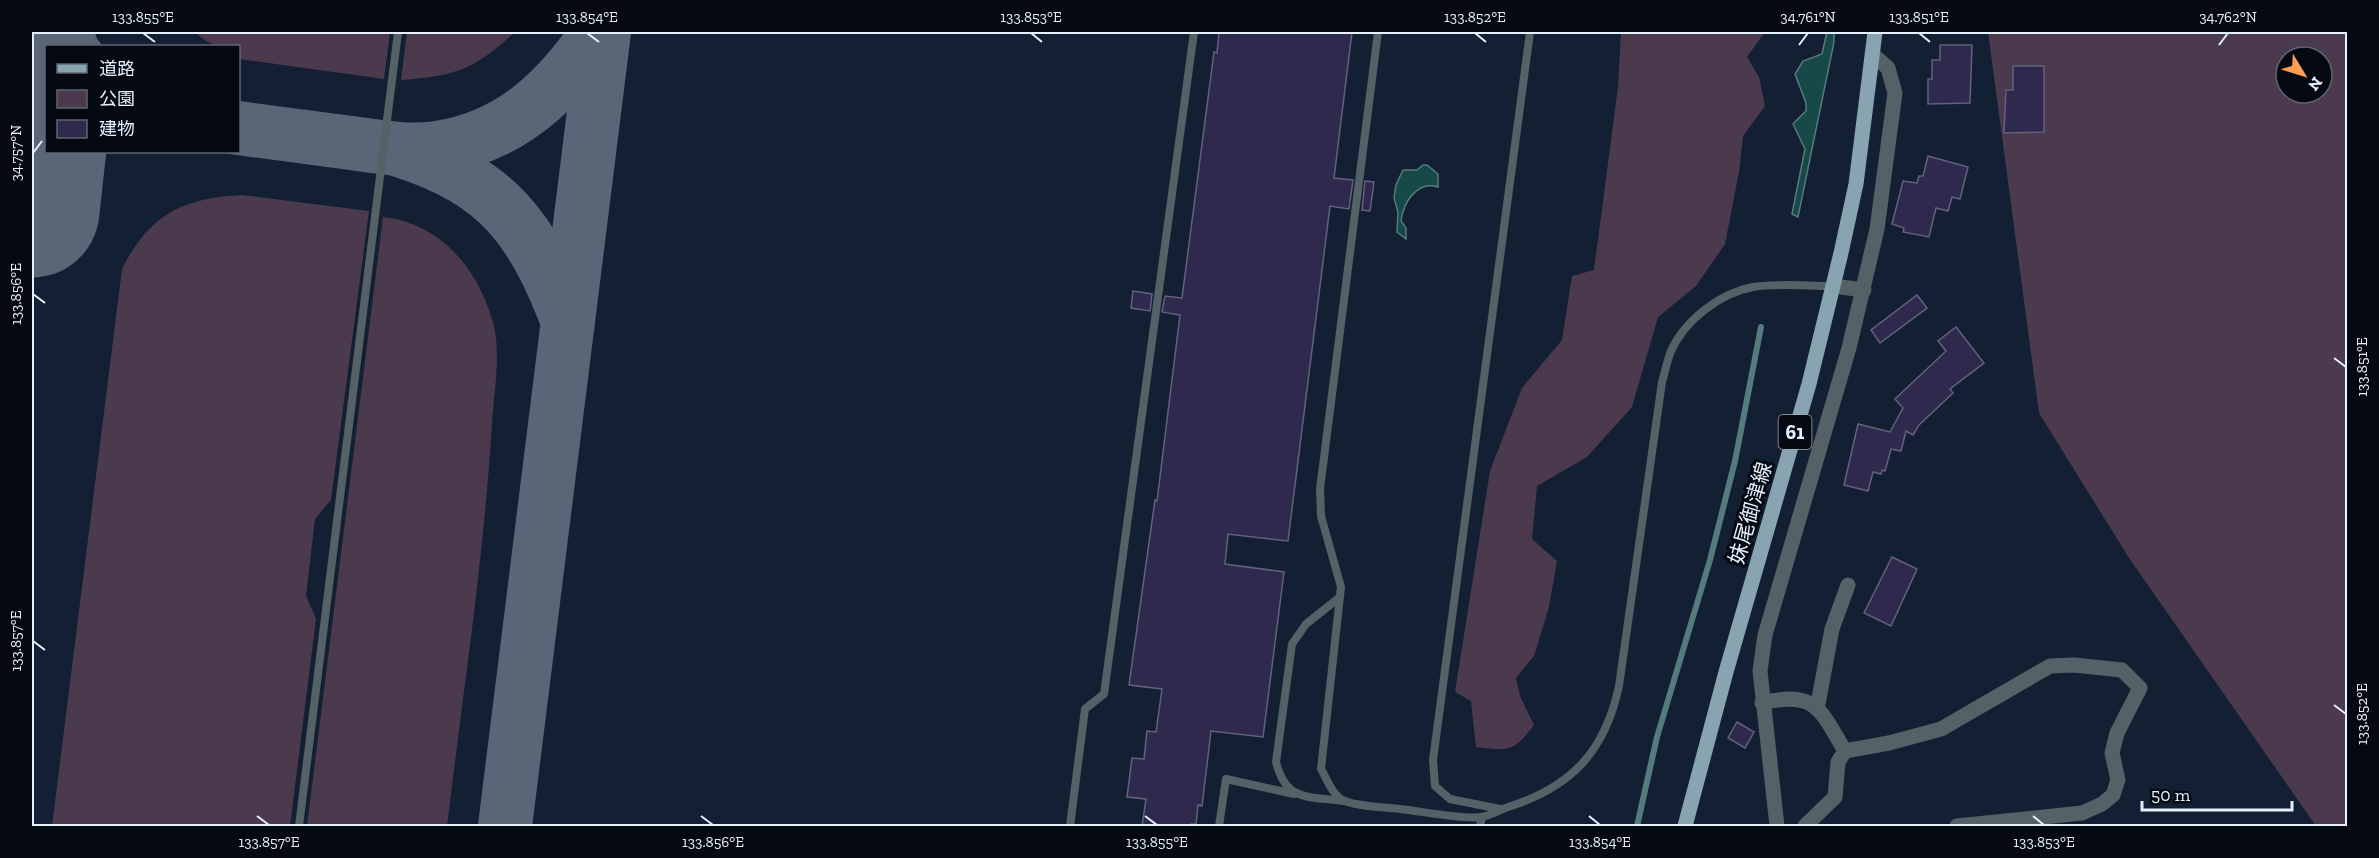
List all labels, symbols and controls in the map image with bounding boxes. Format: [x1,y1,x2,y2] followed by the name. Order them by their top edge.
[112,8,174,26] text: 133.855°E
[556,8,618,26] text: 133.854°E
[1000,8,1062,26] text: 133.853°E
[1444,8,1506,26] text: 133.852°E
[1780,8,1836,26] text: 34.761°N
[1889,8,1949,26] text: 133.851°E
[2199,8,2257,26] text: 34.762°N
[45,45,240,153] legend
[2274,45,2334,105] north arrow
[99,58,135,80] text: 道路
[2304,73,2327,95] text: N
[99,88,135,110] text: 公園
[99,118,135,140] text: 建物
[7,125,25,181] text: 34.757°N
[7,263,25,325] text: 133.856°E
[2353,337,2371,397] text: 133.851°E
[1778,415,1812,449] road number: 61
[1724,459,1776,567] street label: 妹尾御津線
[7,610,25,672] text: 133.857°E
[2353,683,2371,745] text: 133.852°E
[2142,774,2292,812] scale bar
[2151,784,2191,806] text: 50 m
[238,833,300,851] text: 133.857°E
[682,833,744,851] text: 133.856°E
[1126,833,1188,851] text: 133.855°E
[1569,833,1631,851] text: 133.854°E
[2013,833,2075,851] text: 133.853°E

